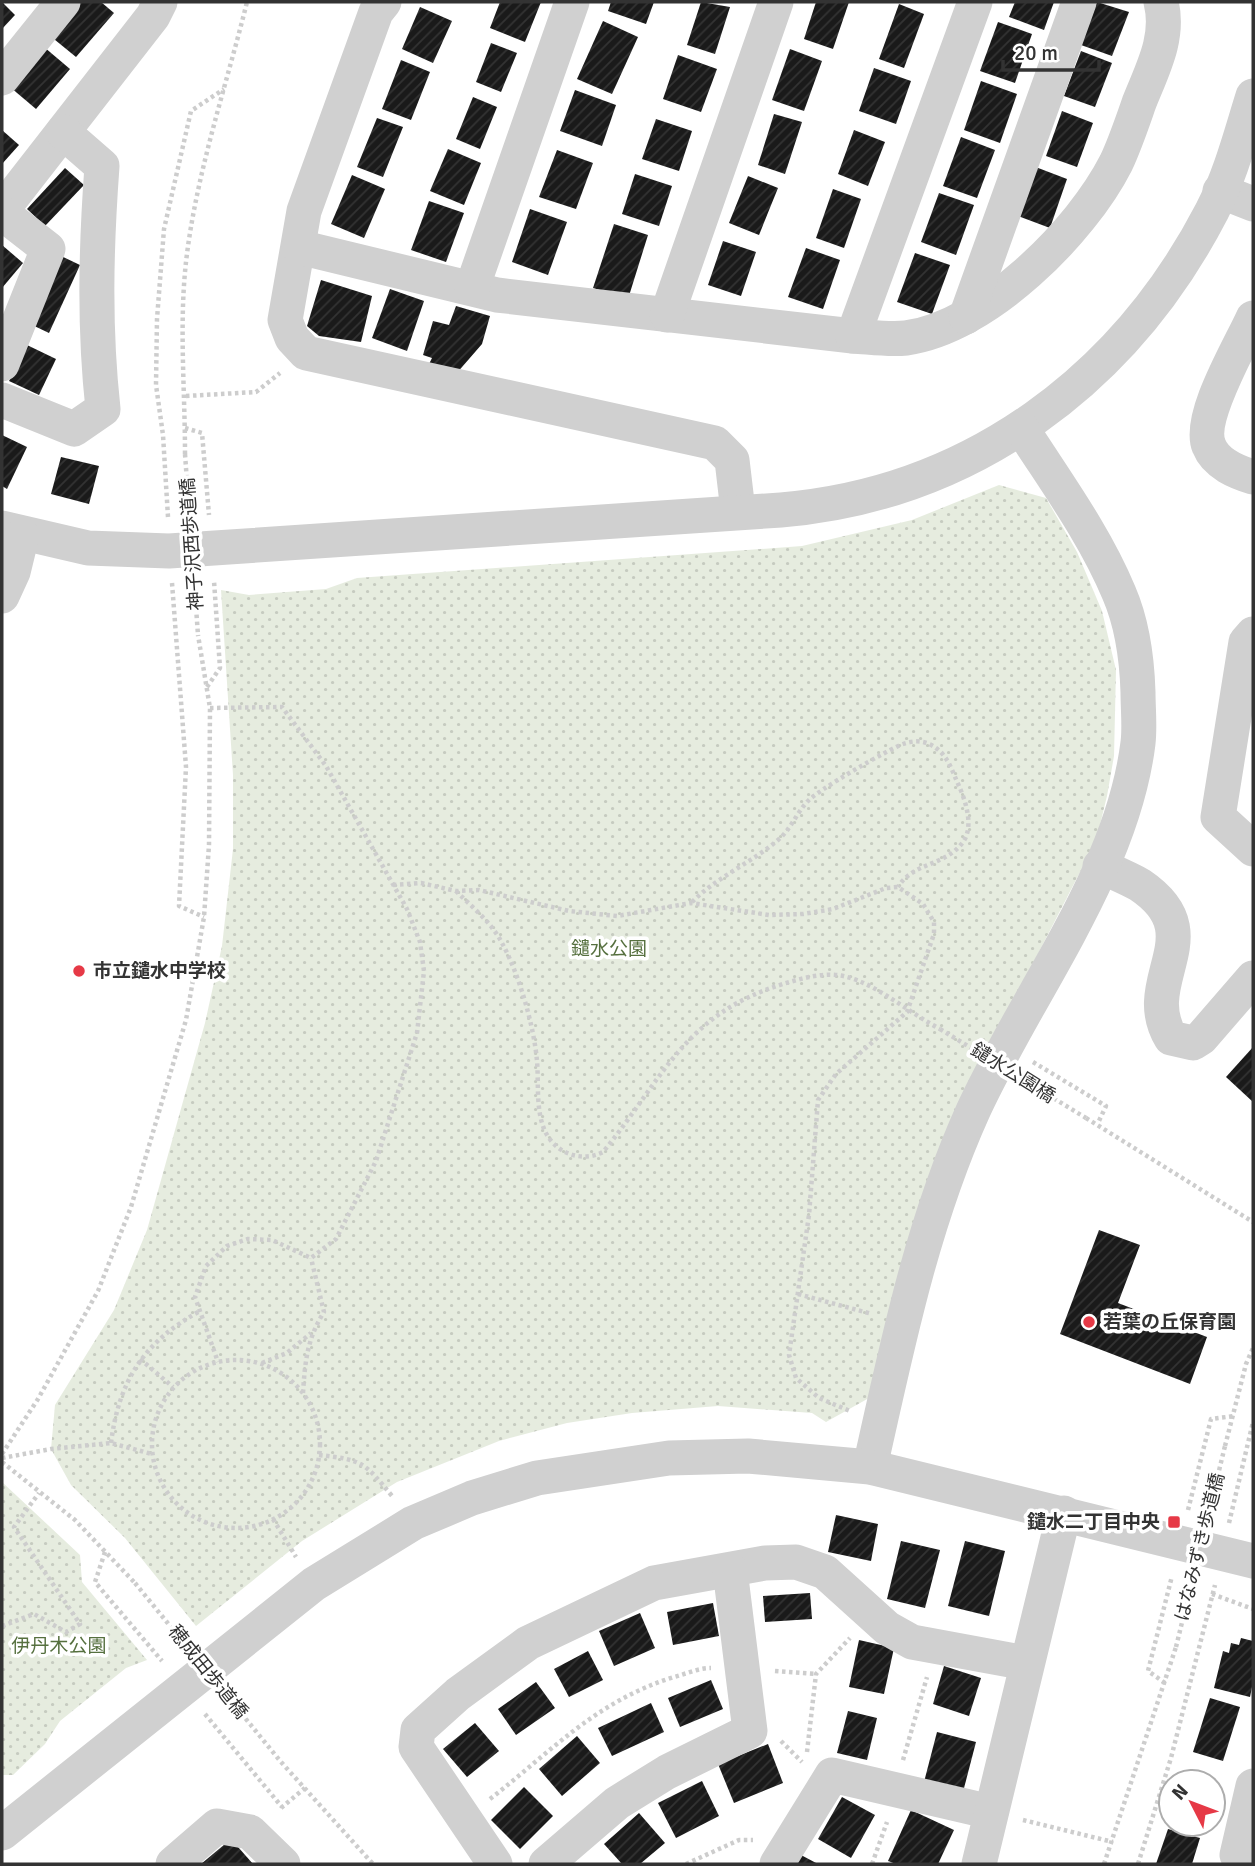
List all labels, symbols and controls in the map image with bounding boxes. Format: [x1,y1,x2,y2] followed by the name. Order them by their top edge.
[1003,28,1099,72] scale bar
[1014,40,1058,66] text: 20 m
[175,477,209,611] street label: 神子沢西歩道橋
[571,937,647,961] park label: 鑓水公園
[93,959,226,983] place label: 市立鑓水中学校
[71,963,87,979] marker: 市立鑓水中学校
[966,1038,1060,1108] street label: 鑓水公園橋
[1103,1310,1236,1334] place label: 若葉の丘保育園
[1081,1314,1097,1330] marker: 若葉の丘保育園
[1170,1470,1230,1624] street label: はなみずき歩道橋
[1027,1510,1160,1534] place label: 鑓水二丁目中央
[1166,1514,1182,1530] marker: 鑓水二丁目中央
[163,1620,253,1724] street label: 穂成田歩道橋
[11,1634,107,1658] park label: 伊丹木公園
[1157,1768,1227,1838] north arrow
[1167,1779,1193,1805] text: N

